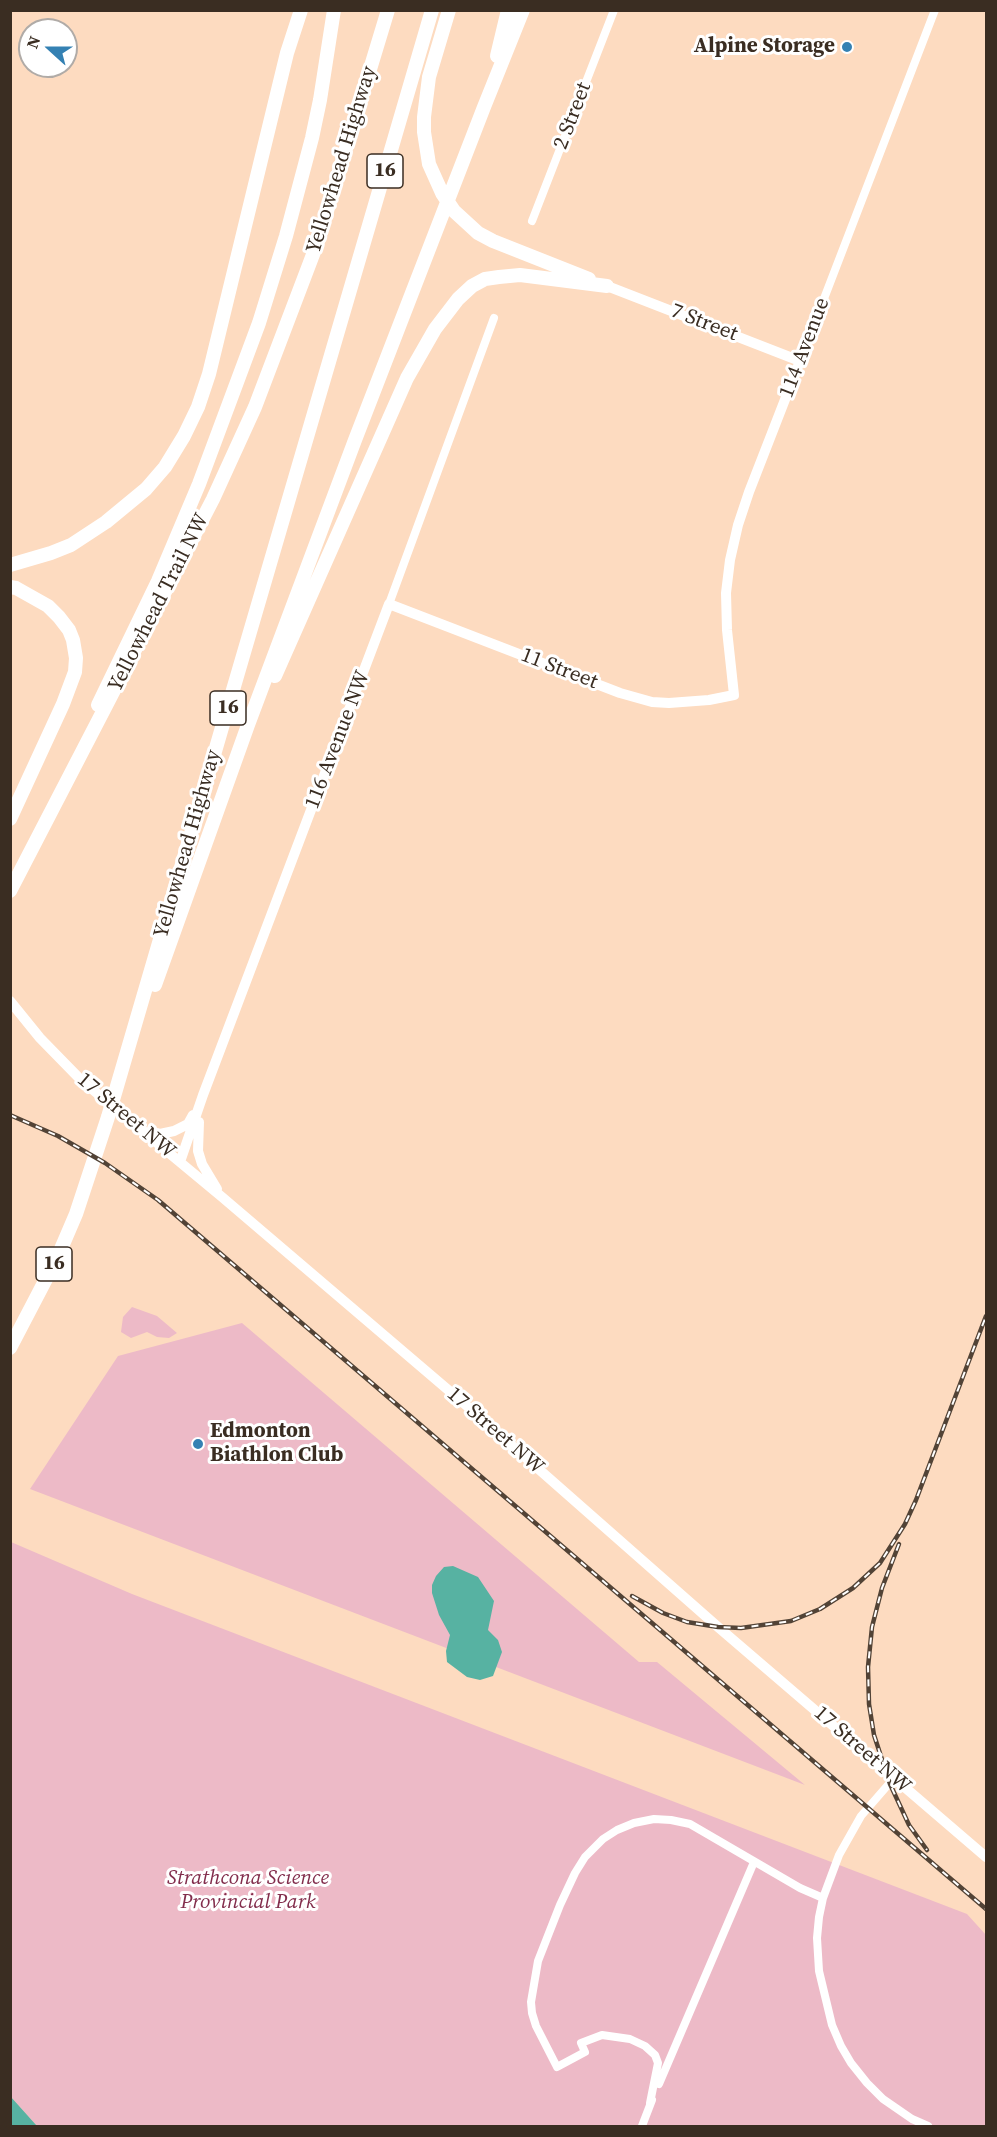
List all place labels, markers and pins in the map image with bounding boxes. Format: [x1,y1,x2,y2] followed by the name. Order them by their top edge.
[694,34,835,60] place label: Alpine Storage
[840,40,854,54] marker: Alpine Storage
[210,1419,343,1469] place label: Edmonton Biathlon Club
[191,1437,205,1451] marker: Edmonton Biathlon Club

